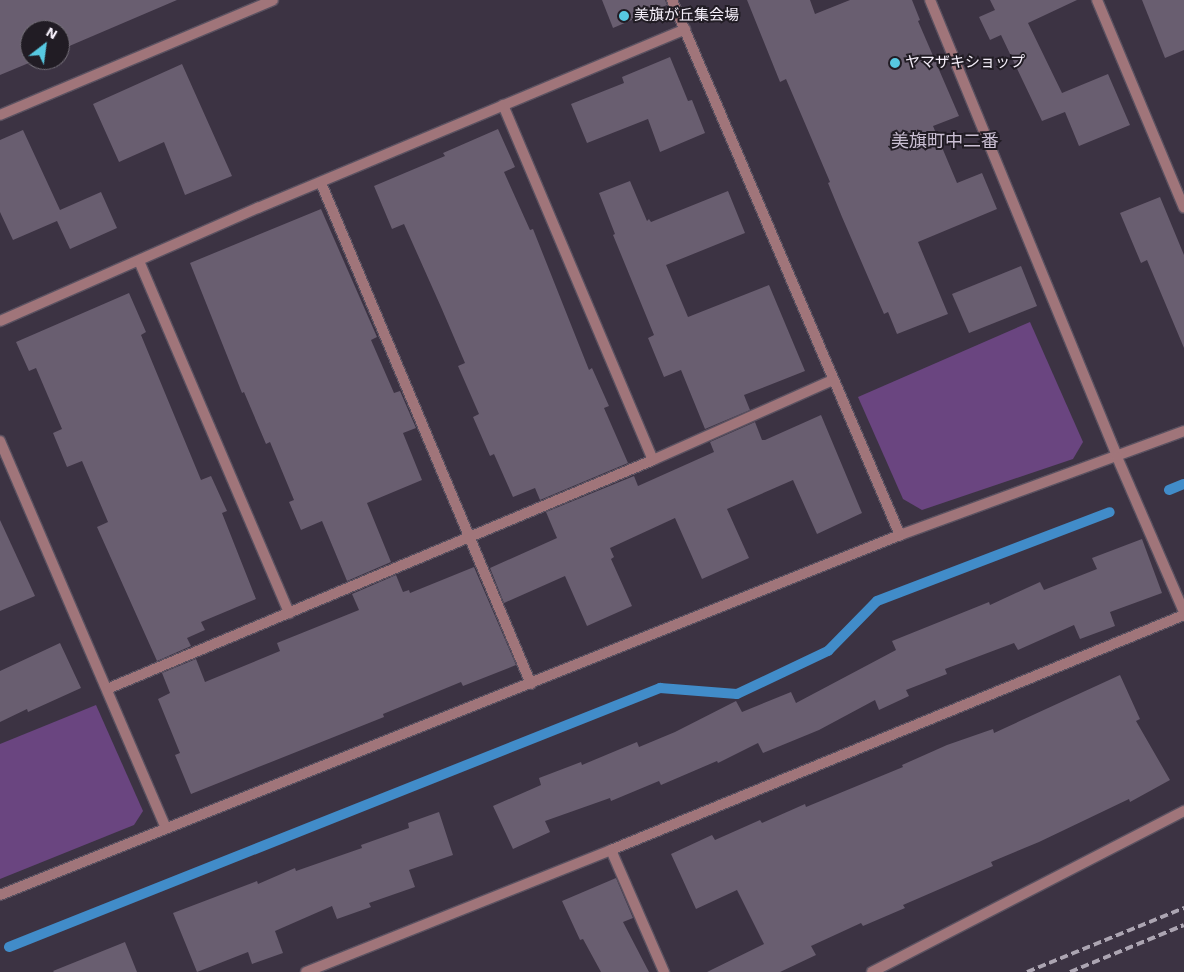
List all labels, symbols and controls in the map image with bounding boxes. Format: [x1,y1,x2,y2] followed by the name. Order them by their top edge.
[634,7,739,25] place label: 美旗が丘集会場
[618,10,630,22] marker: 美旗が丘集会場
[20,20,70,70] north arrow
[44,23,60,42] text: N
[905,54,1025,72] place label: ヤマザキショップ
[889,57,901,69] marker: ヤマザキショップ
[891,130,999,152] district label: 美旗町中二番

